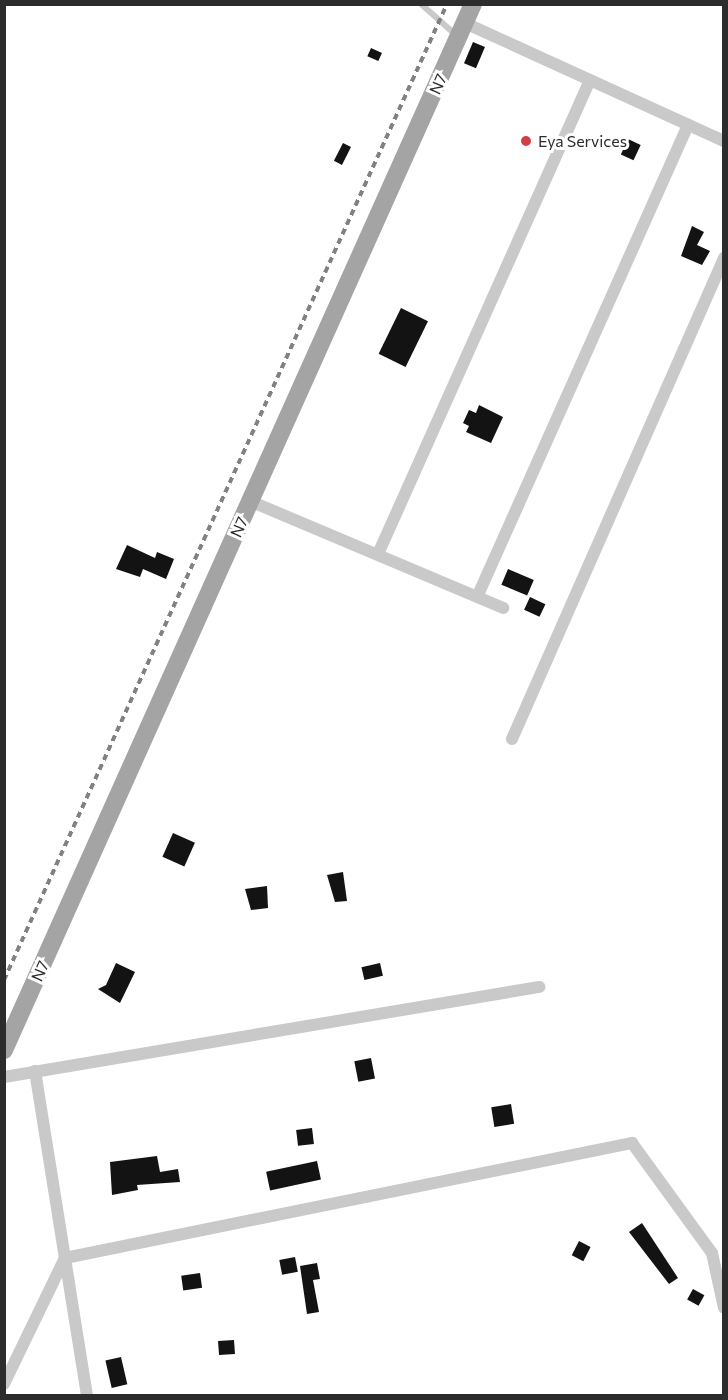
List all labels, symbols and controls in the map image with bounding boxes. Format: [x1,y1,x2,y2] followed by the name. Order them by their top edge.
[425,71,451,97] street label: N7
[538,131,627,151] place label: Eya Services
[519,134,533,148] marker: Eya Services
[226,514,252,540] street label: N7
[27,958,53,984] street label: N7

